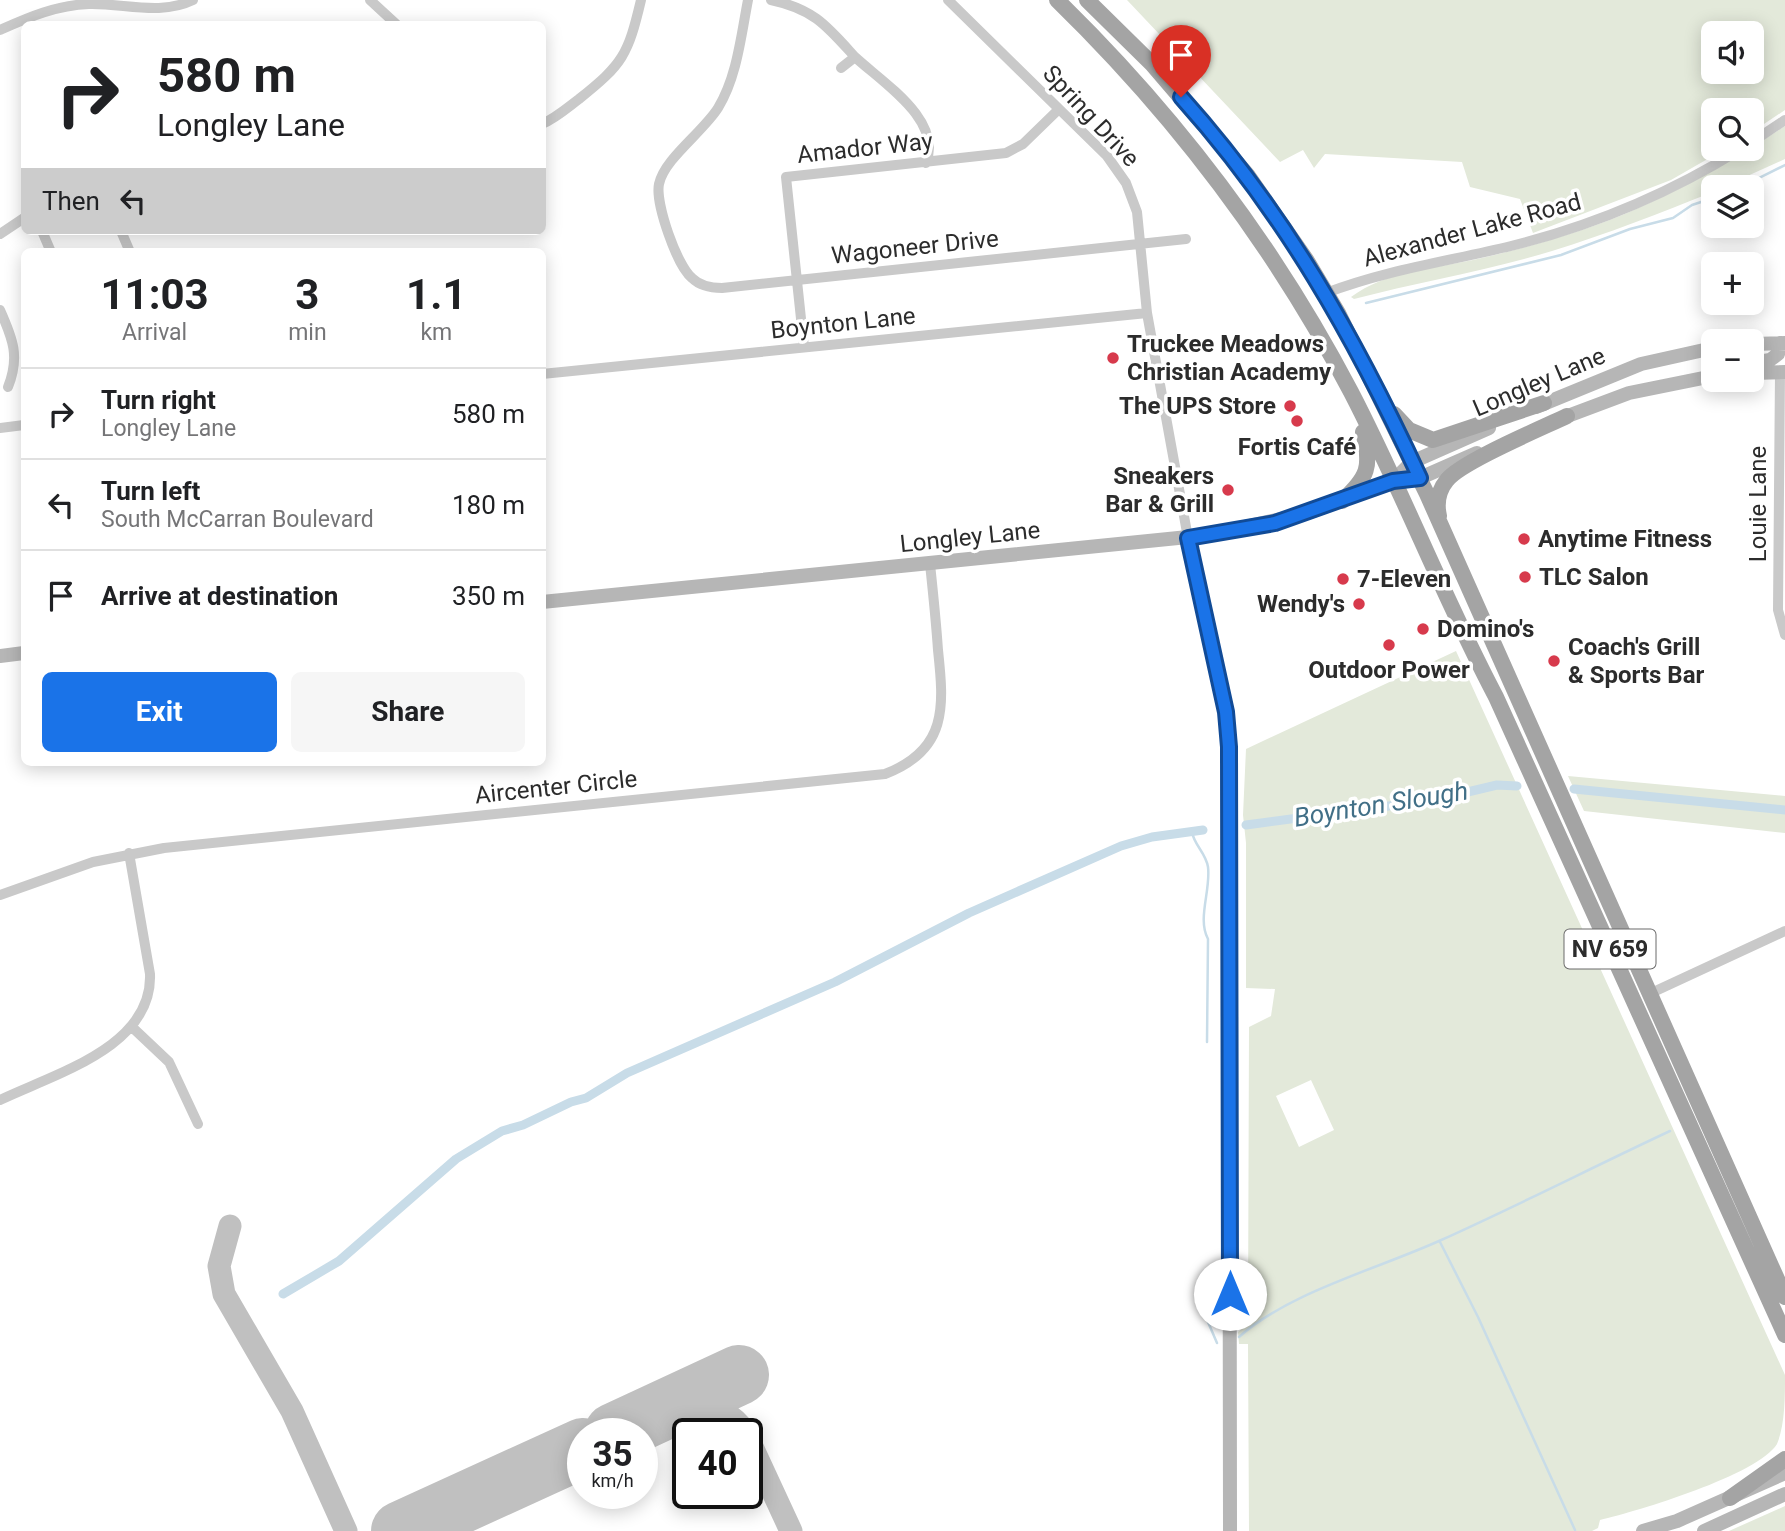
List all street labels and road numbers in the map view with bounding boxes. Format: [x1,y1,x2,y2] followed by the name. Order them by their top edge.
[1037,60,1145,172] street label: Spring Drive
[796,127,935,169] street label: Amador Way
[1360,187,1584,273] street label: Alexander Lake Road
[830,224,1000,270] street label: Wagoneer Drive
[769,301,917,345] street label: Boynton Lane
[1469,342,1609,422] street label: Longley Lane
[1744,446,1772,562] street label: Louie Lane
[898,516,1042,558] street label: Longley Lane
[473,765,639,809] street label: Aircenter Circle
[1564,930,1656,968] road number: NV 659

